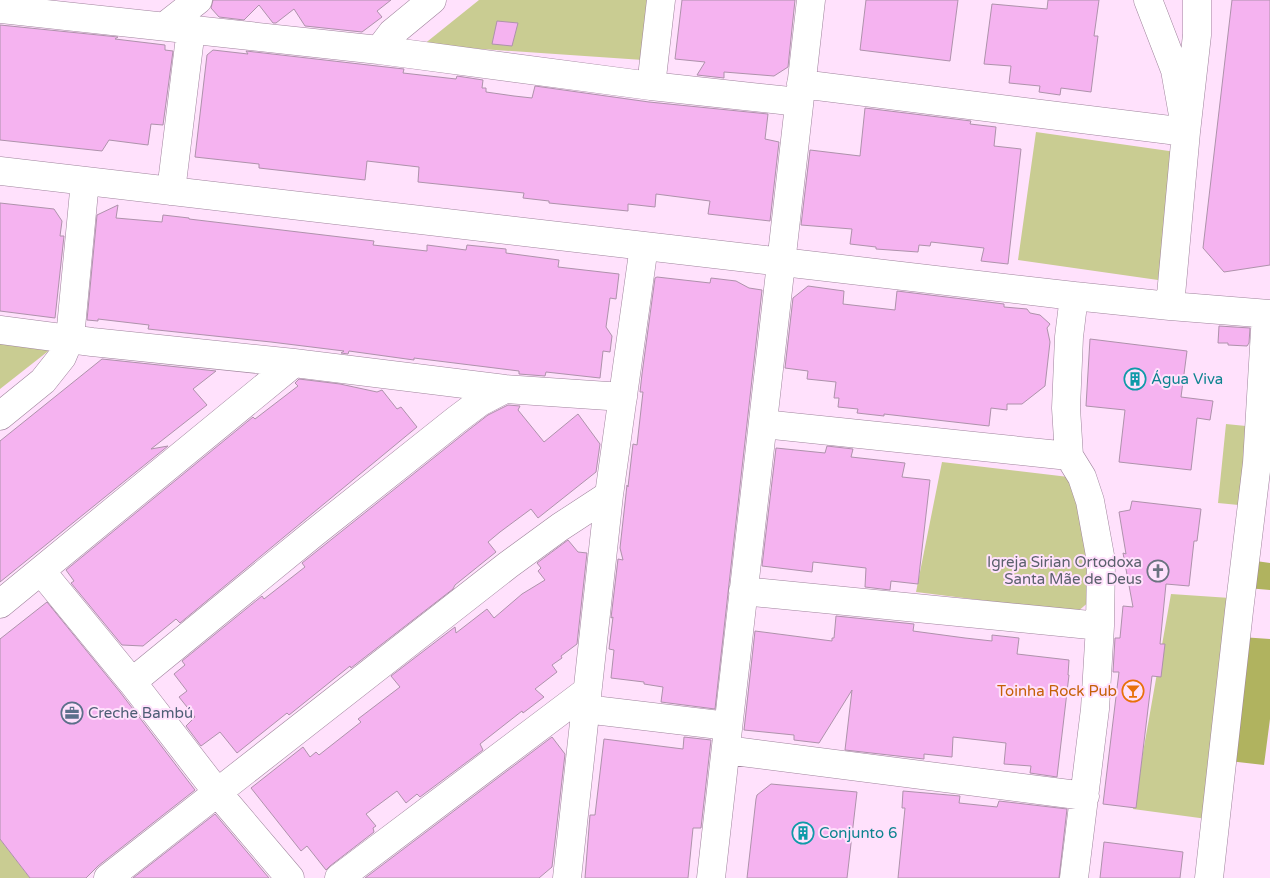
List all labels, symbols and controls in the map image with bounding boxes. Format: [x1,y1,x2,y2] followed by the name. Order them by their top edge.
[1123,367,1147,391] building icon: Água Viva
[1151,370,1223,388] place label: Água Viva
[987,553,1142,588] place label: Igreja Sirian Ortodoxa Santa Mãe de Deus
[1146,559,1170,583] church icon: Igreja Sirian Ortodoxa Santa Mãe de Deus
[1121,679,1145,703] bar icon: Toinha Rock Pub
[997,682,1117,700] place label: Toinha Rock Pub
[60,701,84,725] office icon: Creche Bambú
[88,704,193,722] place label: Creche Bambú
[791,821,815,845] building icon: Conjunto 6
[819,824,897,842] place label: Conjunto 6

